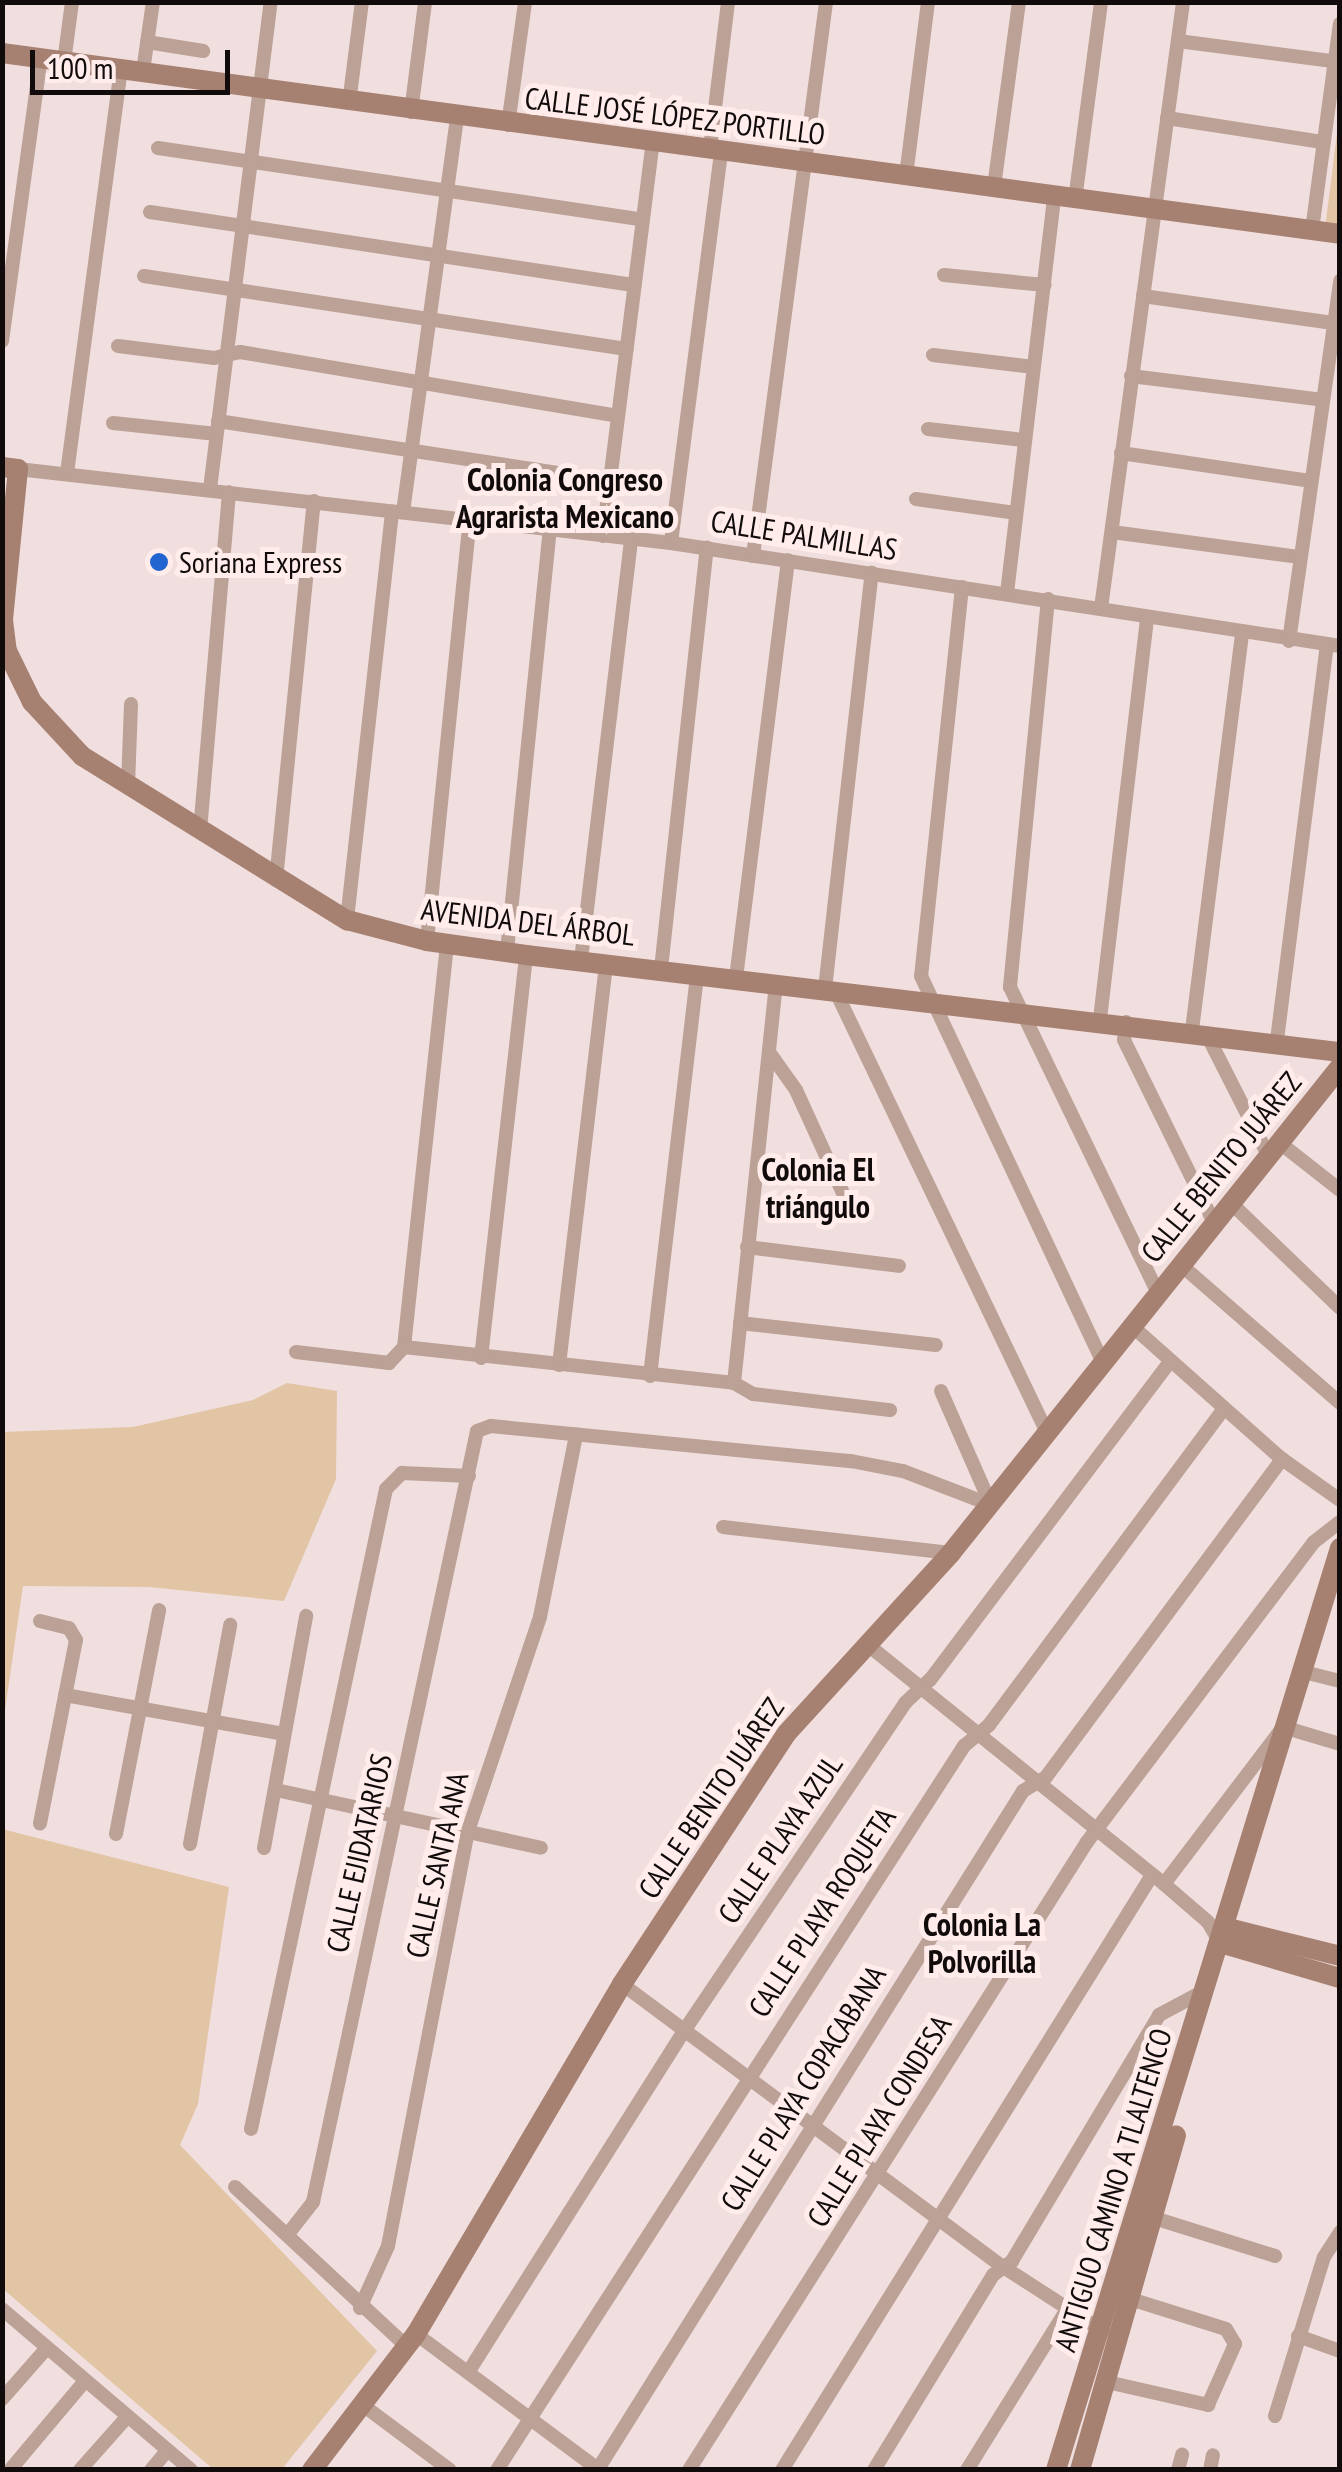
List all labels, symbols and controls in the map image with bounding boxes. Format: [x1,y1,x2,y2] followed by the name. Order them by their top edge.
[35,30,235,92] scale bar
[47,48,113,87] text: 100 m
[522,80,828,152] street label: CALLE JOSÉ LÓPEZ PORTILLO
[456,461,674,536] district label: Colonia Congreso Agrarista Mexicano
[708,503,900,567] street label: CALLE PALMILLAS
[179,544,342,580] place label: Soriana Express
[148,551,170,573] marker: Soriana Express
[418,891,638,953] street label: AVENIDA DEL ÁRBOL
[1133,1065,1309,1269] street label: CALLE BENITO JUÁREZ
[762,1151,874,1226] district label: Colonia El triángulo
[631,1691,791,1905] street label: CALLE BENITO JUÁREZ
[710,1747,850,1931] street label: CALLE PLAYA AZUL
[319,1750,399,1956] street label: CALLE EJIDATARIOS
[398,1768,476,1962] street label: CALLE SANTA ANA
[741,1800,903,2024] street label: CALLE PLAYA ROQUETA
[923,1906,1041,1981] district label: Colonia La Polvorilla
[713,1958,893,2218] street label: CALLE PLAYA COPACABANA
[799,2008,959,2234] street label: CALLE PLAYA CONDESA
[1046,2023,1180,2357] street label: ANTIGUO CAMINO A TLALTENCO

